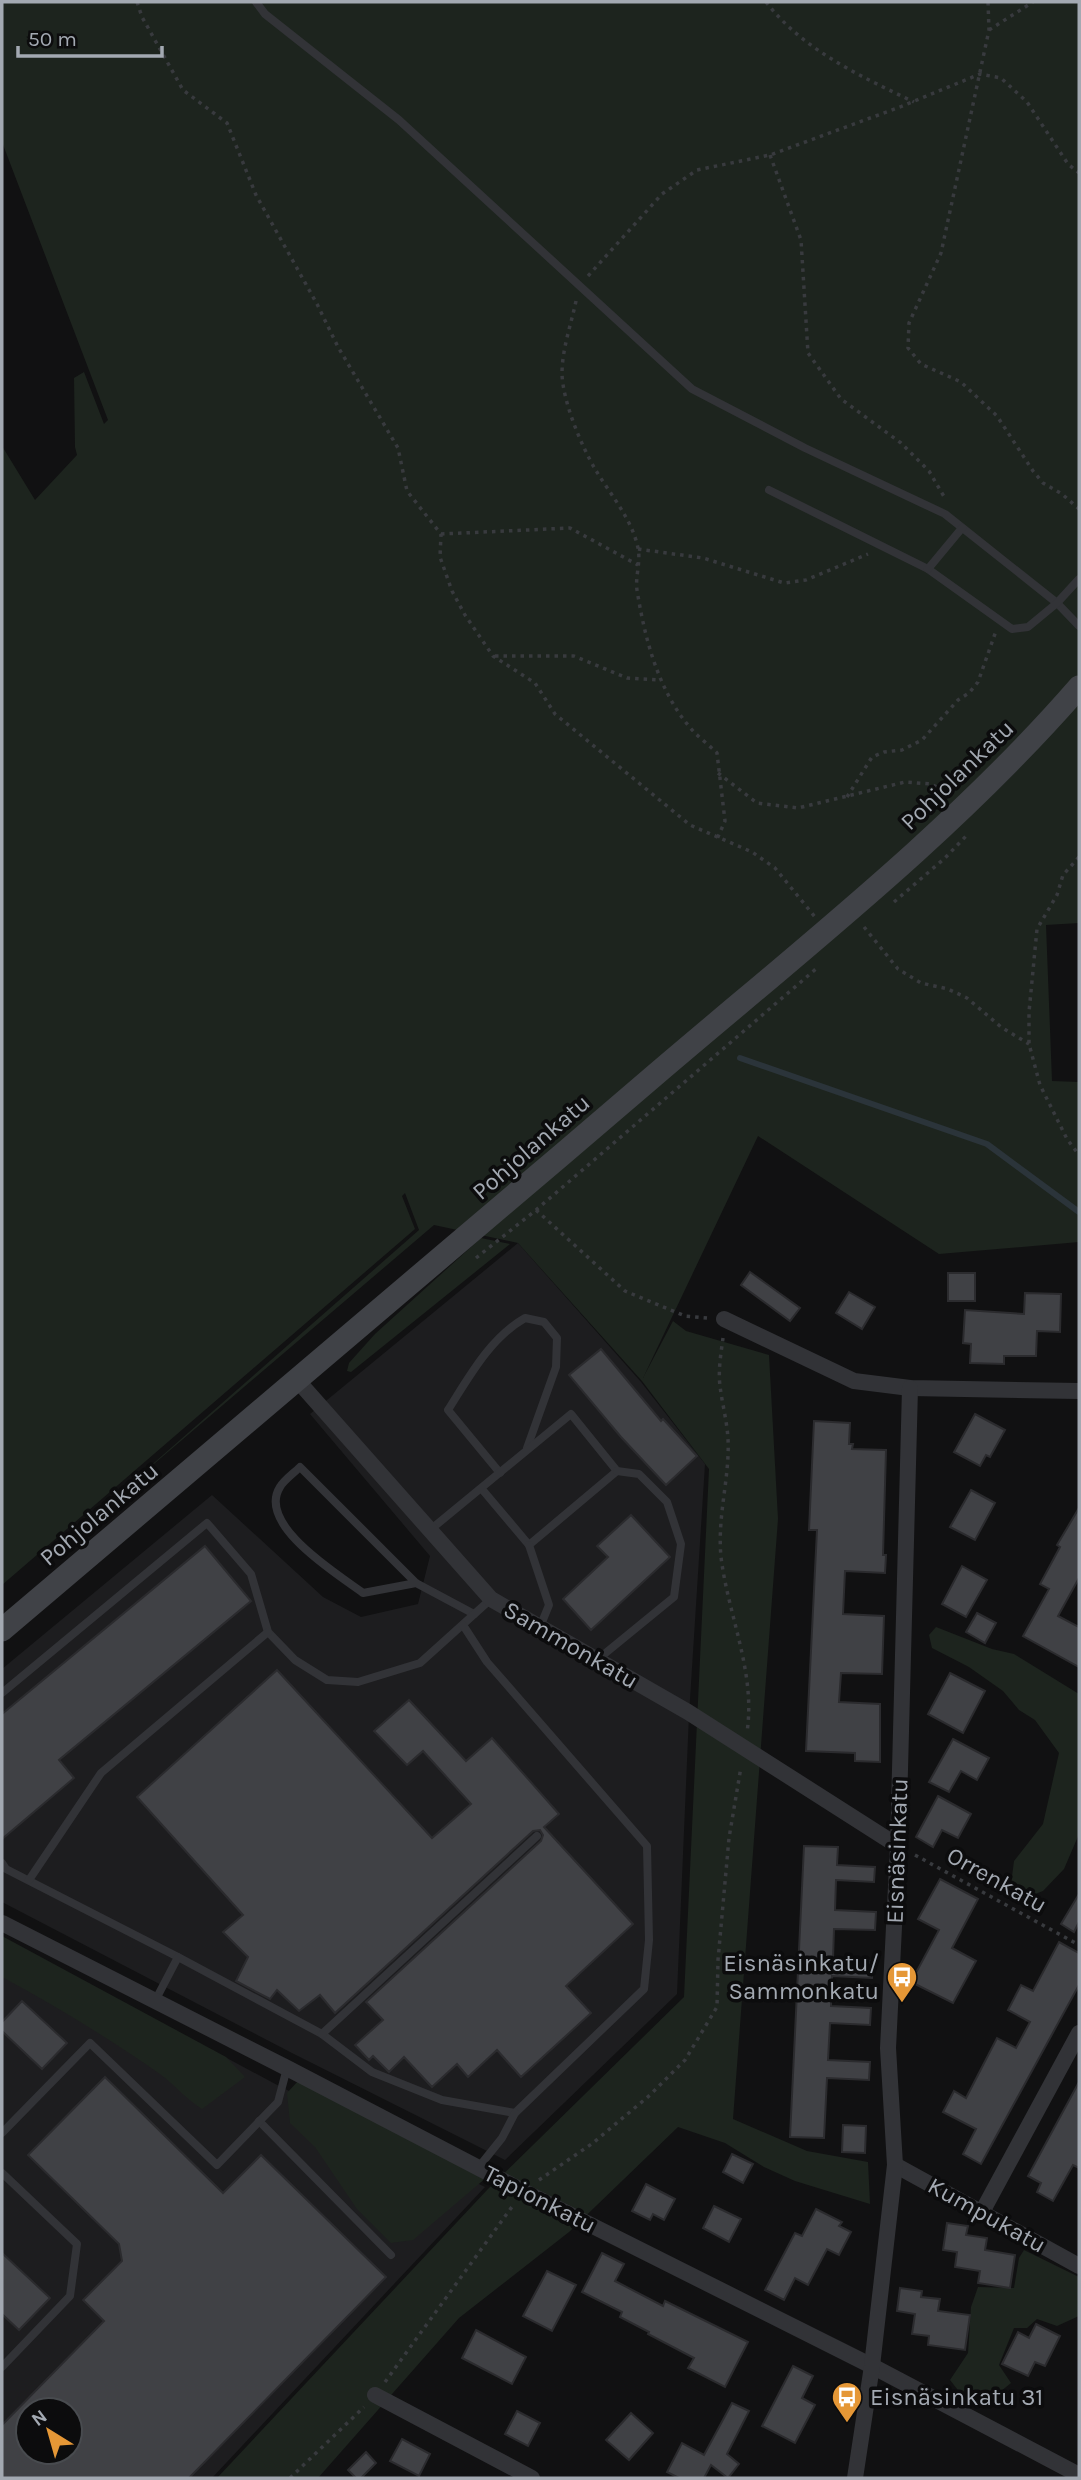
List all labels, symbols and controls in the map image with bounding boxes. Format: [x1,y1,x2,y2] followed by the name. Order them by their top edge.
[18,14,161,58] scale bar
[28,27,77,51] text: 50 m
[895,714,1019,836] street label: Pohjolankatu
[467,1088,595,1206] street label: Pohjolankatu
[34,1456,164,1572] street label: Pohjolankatu
[499,1595,643,1695] street label: Sammonkatu
[880,1778,914,1924] street label: Eisnäsinkatu
[942,1841,1052,1919] street label: Orrenkatu
[723,1949,879,2005] place label: Eisnäsinkatu/ Sammonkatu
[885,1960,919,2004] bus stop icon: Eisnäsinkatu/ Sammonkatu
[479,2159,601,2239] street label: Tapionkatu
[923,2171,1051,2259] street label: Kumpukatu
[830,2380,864,2424] bus stop icon: Eisnäsinkatu 31
[870,2383,1043,2411] place label: Eisnäsinkatu 31
[14,2396,84,2466] north arrow
[27,2405,51,2431] text: N

